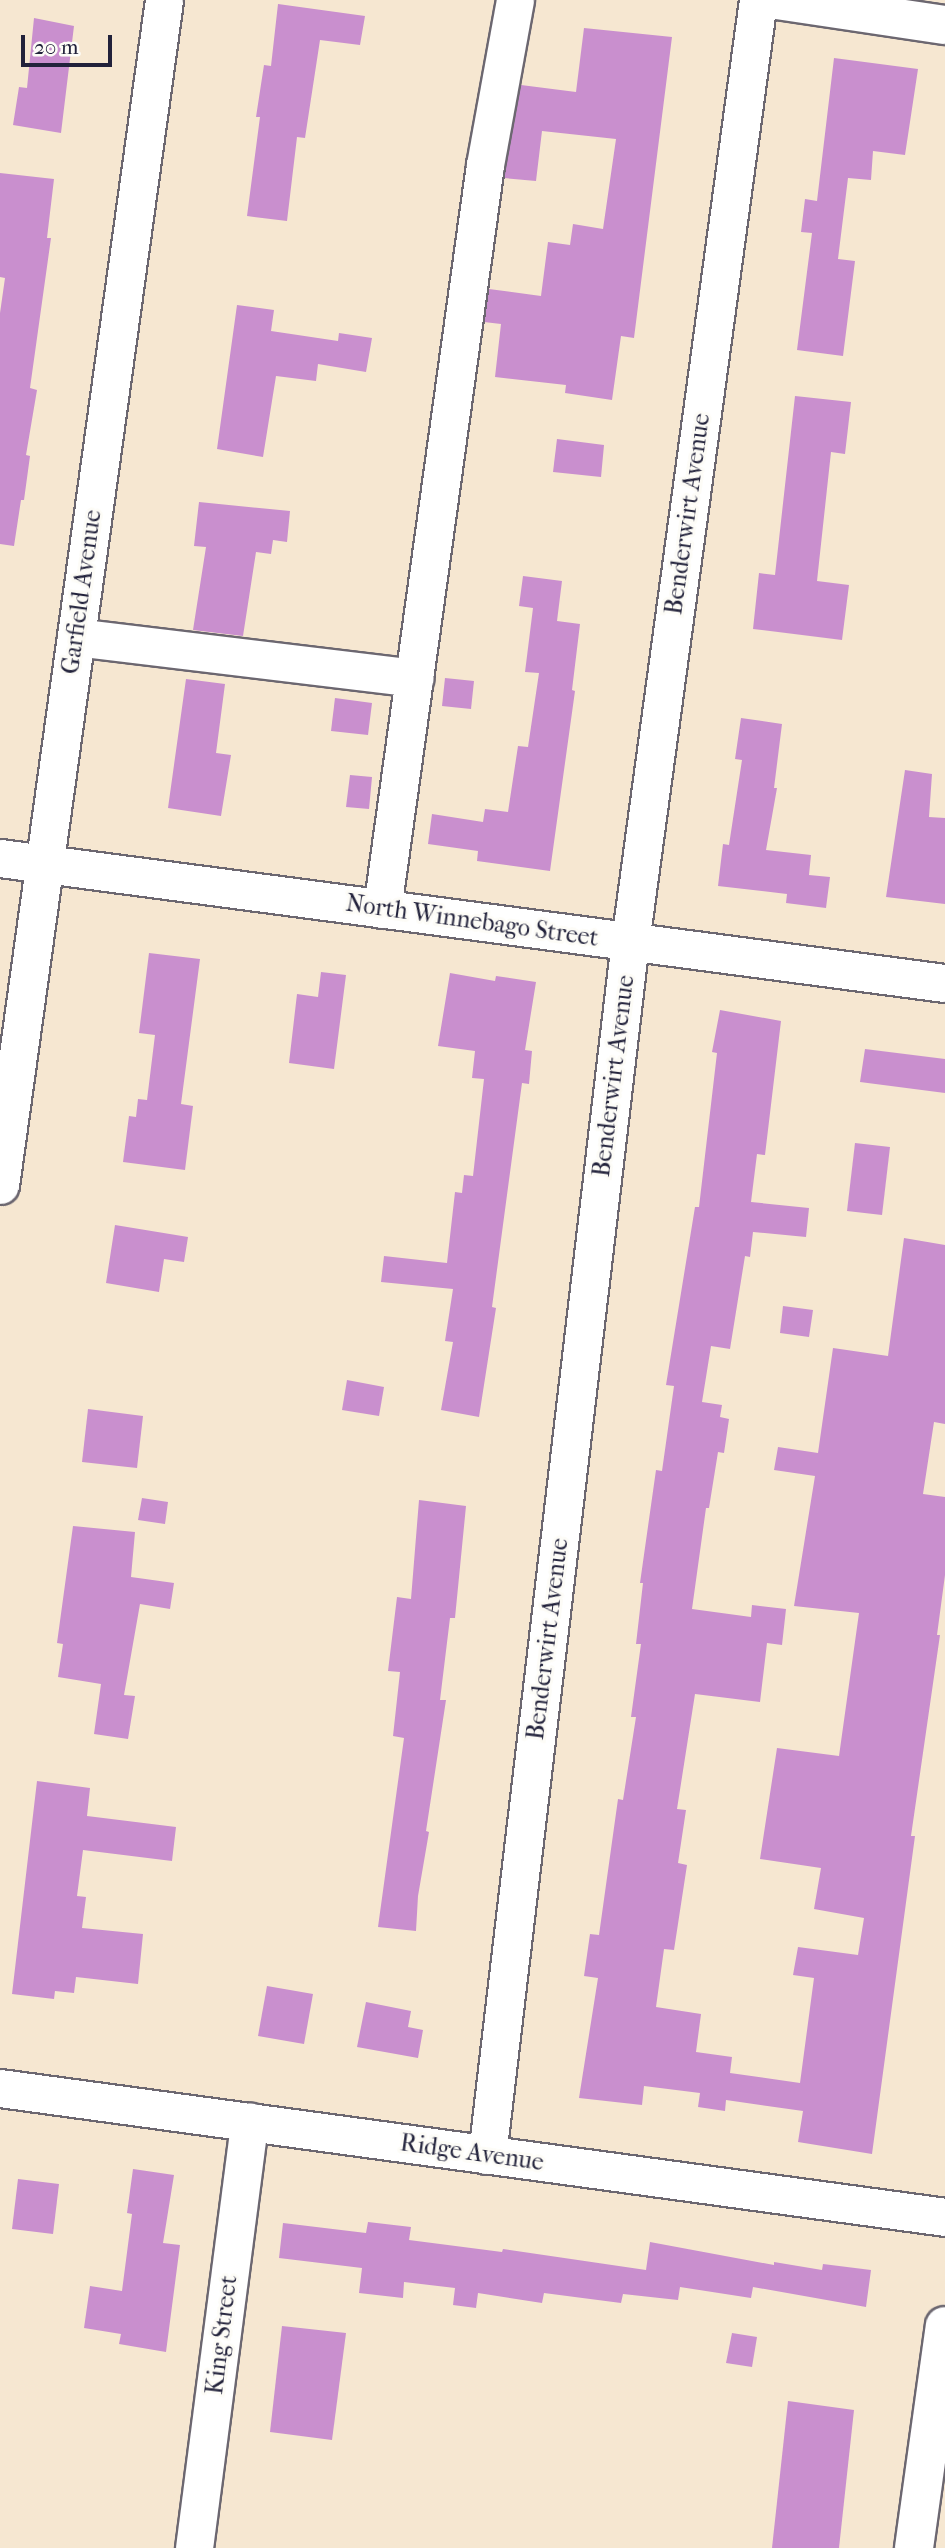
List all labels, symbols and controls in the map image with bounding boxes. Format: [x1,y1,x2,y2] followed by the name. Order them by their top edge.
[24,21,116,65] scale bar
[34,35,78,59] text: 20 m
[660,411,716,617] street label: Benderwirt Avenue
[56,508,108,676] street label: Garfield Avenue
[344,889,600,953] street label: North Winnebago Street
[587,973,641,1179] street label: Benderwirt Avenue
[521,1536,575,1742] street label: Benderwirt Avenue
[398,2129,546,2177] street label: Ridge Avenue
[200,2274,244,2396] street label: King Street

